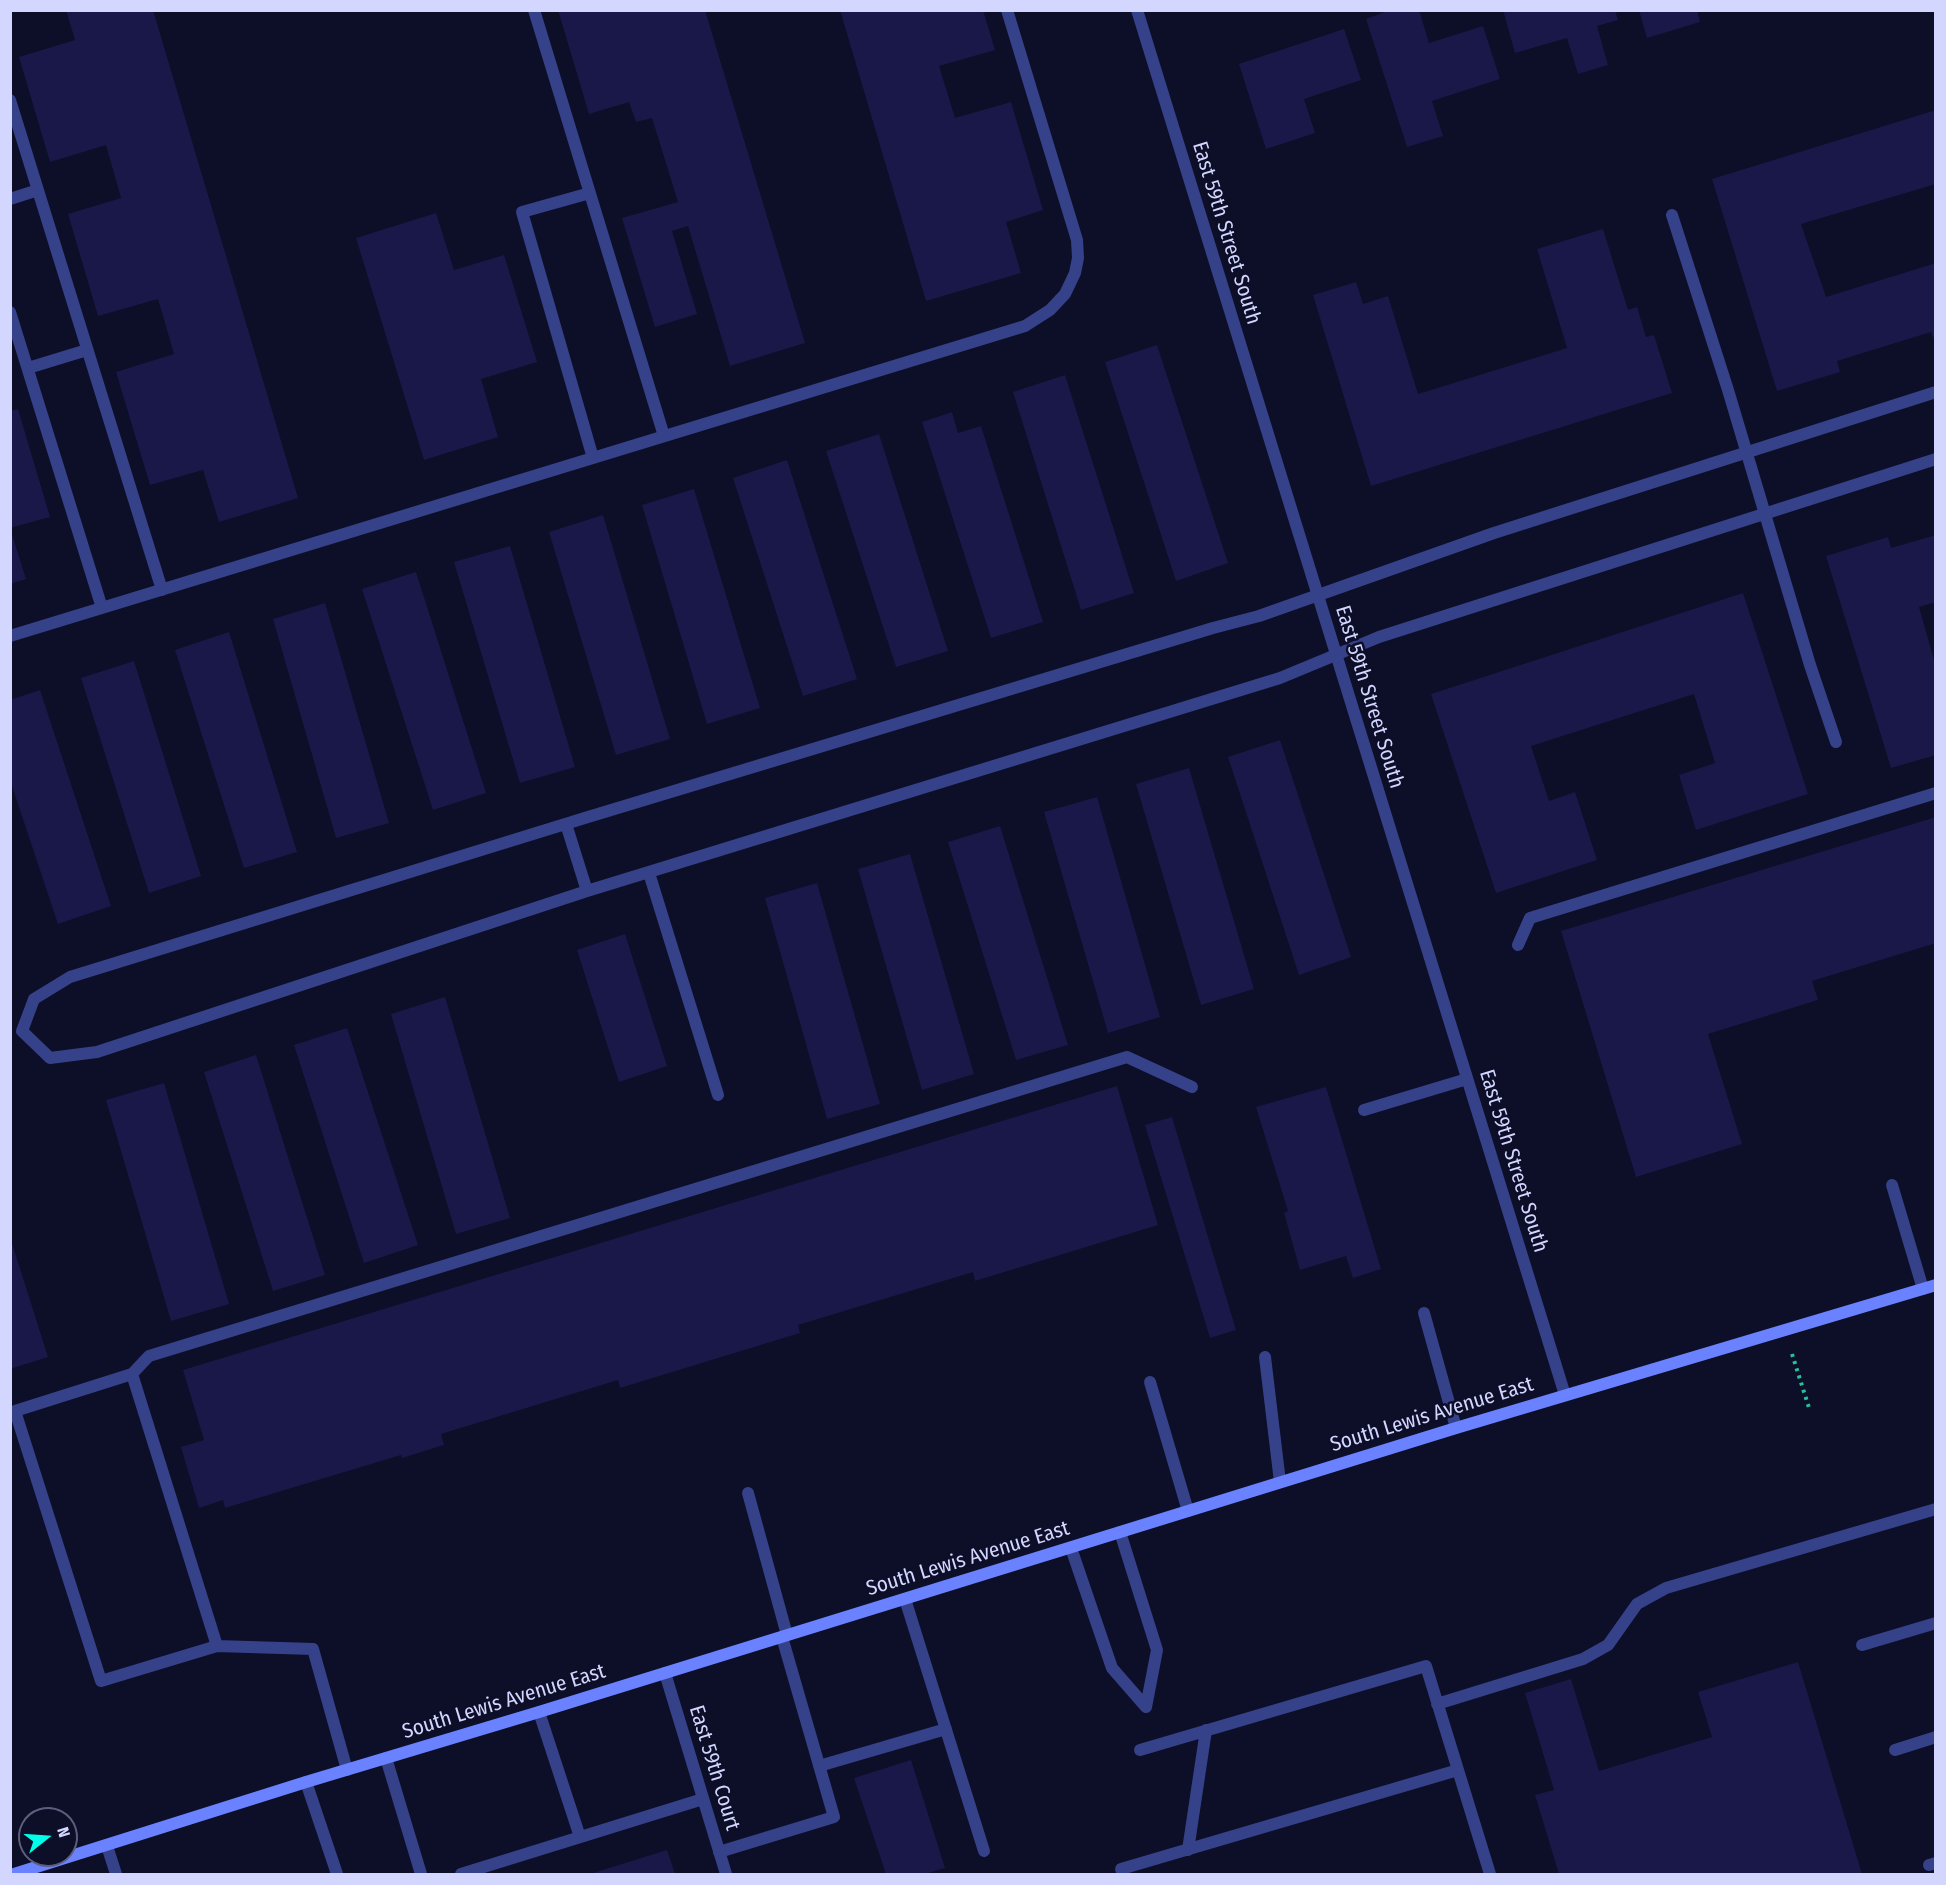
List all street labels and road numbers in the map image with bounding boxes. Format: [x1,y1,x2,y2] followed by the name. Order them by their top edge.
[1186,139,1266,327] street label: East 59th Street South
[1329,603,1409,791] street label: East 59th Street South
[1473,1067,1553,1255] street label: East 59th Street South
[1327,1372,1537,1458] street label: South Lewis Avenue East
[863,1516,1073,1602] street label: South Lewis Avenue East
[399,1659,609,1745] street label: South Lewis Avenue East
[683,1702,745,1834] street label: East 59th Court

